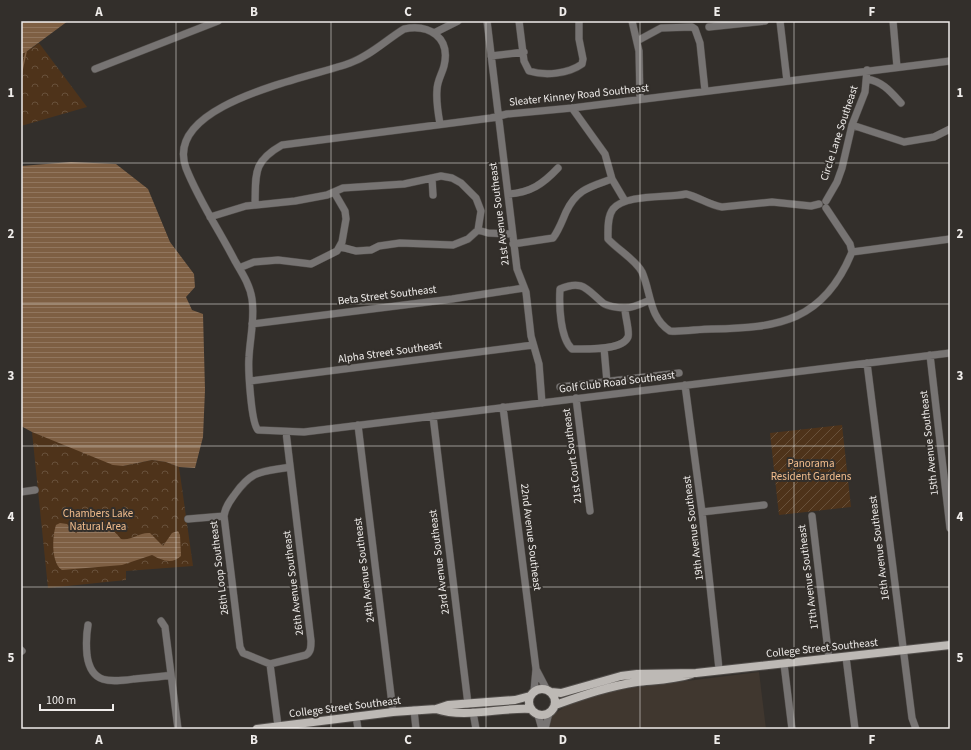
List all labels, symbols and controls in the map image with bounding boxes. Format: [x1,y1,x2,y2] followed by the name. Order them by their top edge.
[94,3,103,21] text: A
[250,3,258,21] text: B
[404,3,412,21] text: C
[559,3,567,21] text: D
[713,3,721,21] text: E
[869,3,876,21] text: F
[508,80,650,110] street label: Sleater Kinney Road Southeast
[817,83,862,182] street label: Circle Lane Southeast
[8,84,15,102] text: 1
[957,84,964,102] text: 1
[485,161,513,266] street label: 21st Avenue Southeast
[8,225,15,243] text: 2
[957,225,964,243] text: 2
[337,281,437,308] street label: Beta Street Southeast
[337,337,443,367] street label: Alpha Street Southeast
[8,367,15,385] text: 3
[558,367,676,397] street label: Golf Club Road Southeast
[957,367,964,385] text: 3
[916,390,942,496] street label: 15th Avenue Southeast
[559,407,585,504] street label: 21st Court Southeast
[771,456,852,484] park label: Panorama Resident Gardens
[679,474,707,581] street label: 19th Avenue Southeast
[517,483,545,592] street label: 22nd Avenue Southeast
[865,494,893,601] street label: 16th Avenue Southeast
[63,506,134,534] park label: Chambers Lake Natural Area
[8,508,15,526] text: 4
[425,508,453,615] street label: 23rd Avenue Southeast
[957,508,964,526] text: 4
[350,516,378,623] street label: 24th Avenue Southeast
[206,520,232,616] street label: 26th Loop Southeast
[794,523,822,630] street label: 17th Avenue Southeast
[279,529,307,636] street label: 26th Avenue Southeast
[765,635,879,661] street label: College Street Southeast
[8,649,15,667] text: 5
[957,649,964,667] text: 5
[40,686,113,712] scale bar
[46,692,76,709] text: 100 m
[288,693,402,721] street label: College Street Southeast
[94,731,103,749] text: A
[250,731,258,749] text: B
[404,731,412,749] text: C
[559,731,567,749] text: D
[713,731,721,749] text: E
[869,731,876,749] text: F

